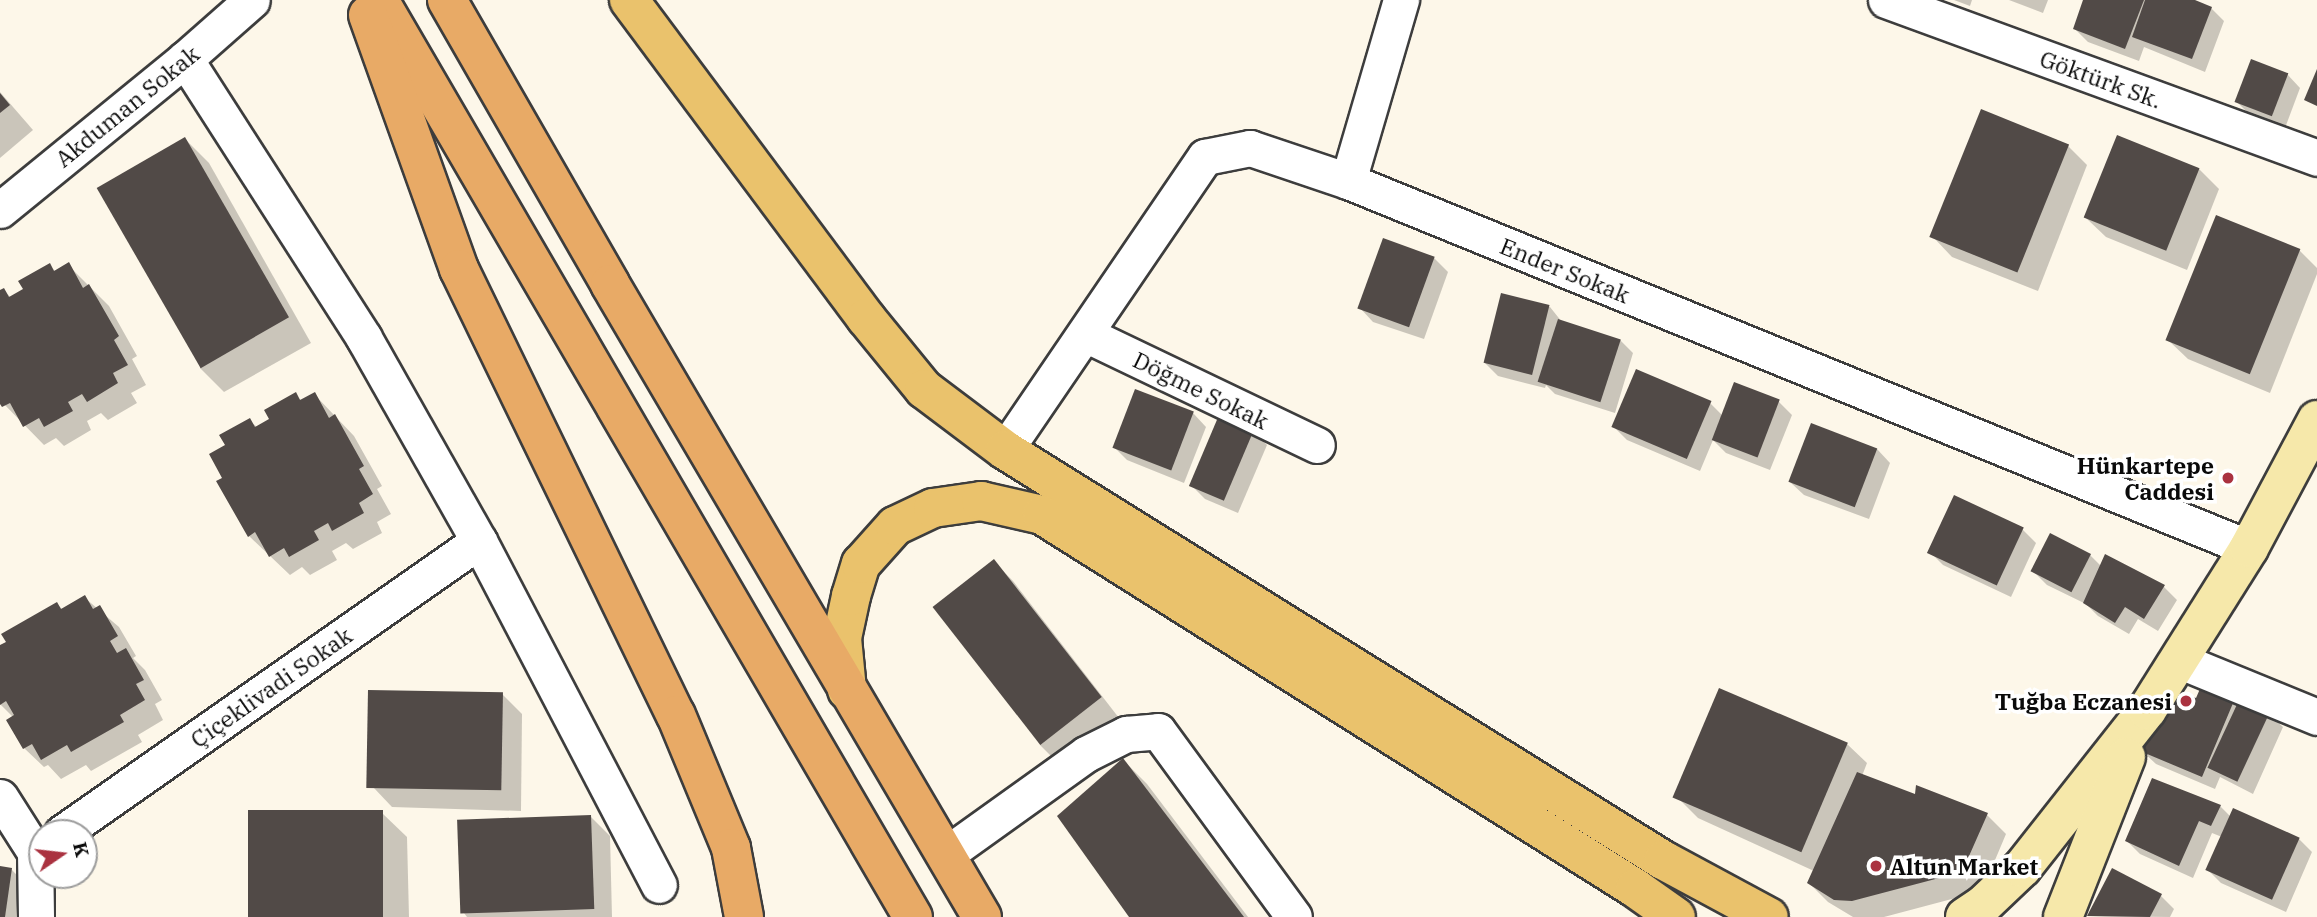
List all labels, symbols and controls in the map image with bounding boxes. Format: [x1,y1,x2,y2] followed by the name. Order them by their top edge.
[49,39,205,173] street label: Akduman Sokak
[2036,44,2166,114] street label: Göktürk Sk.
[1496,232,1634,308] street label: Ender Sokak
[1129,345,1273,435] street label: Döğme Sokak
[2077,451,2214,505] place label: Hünkartepe Caddesi
[2220,470,2236,486] marker: Hünkartepe Caddesi
[185,621,357,753] street label: Çiçeklivadi Sokak
[1995,687,2172,715] place label: Tuğba Eczanesi
[2178,693,2194,709] marker: Tuğba Eczanesi
[28,819,98,889] north arrow
[68,839,95,859] text: K
[1890,852,2038,880] place label: Altun Market
[1868,858,1884,874] marker: Altun Market

